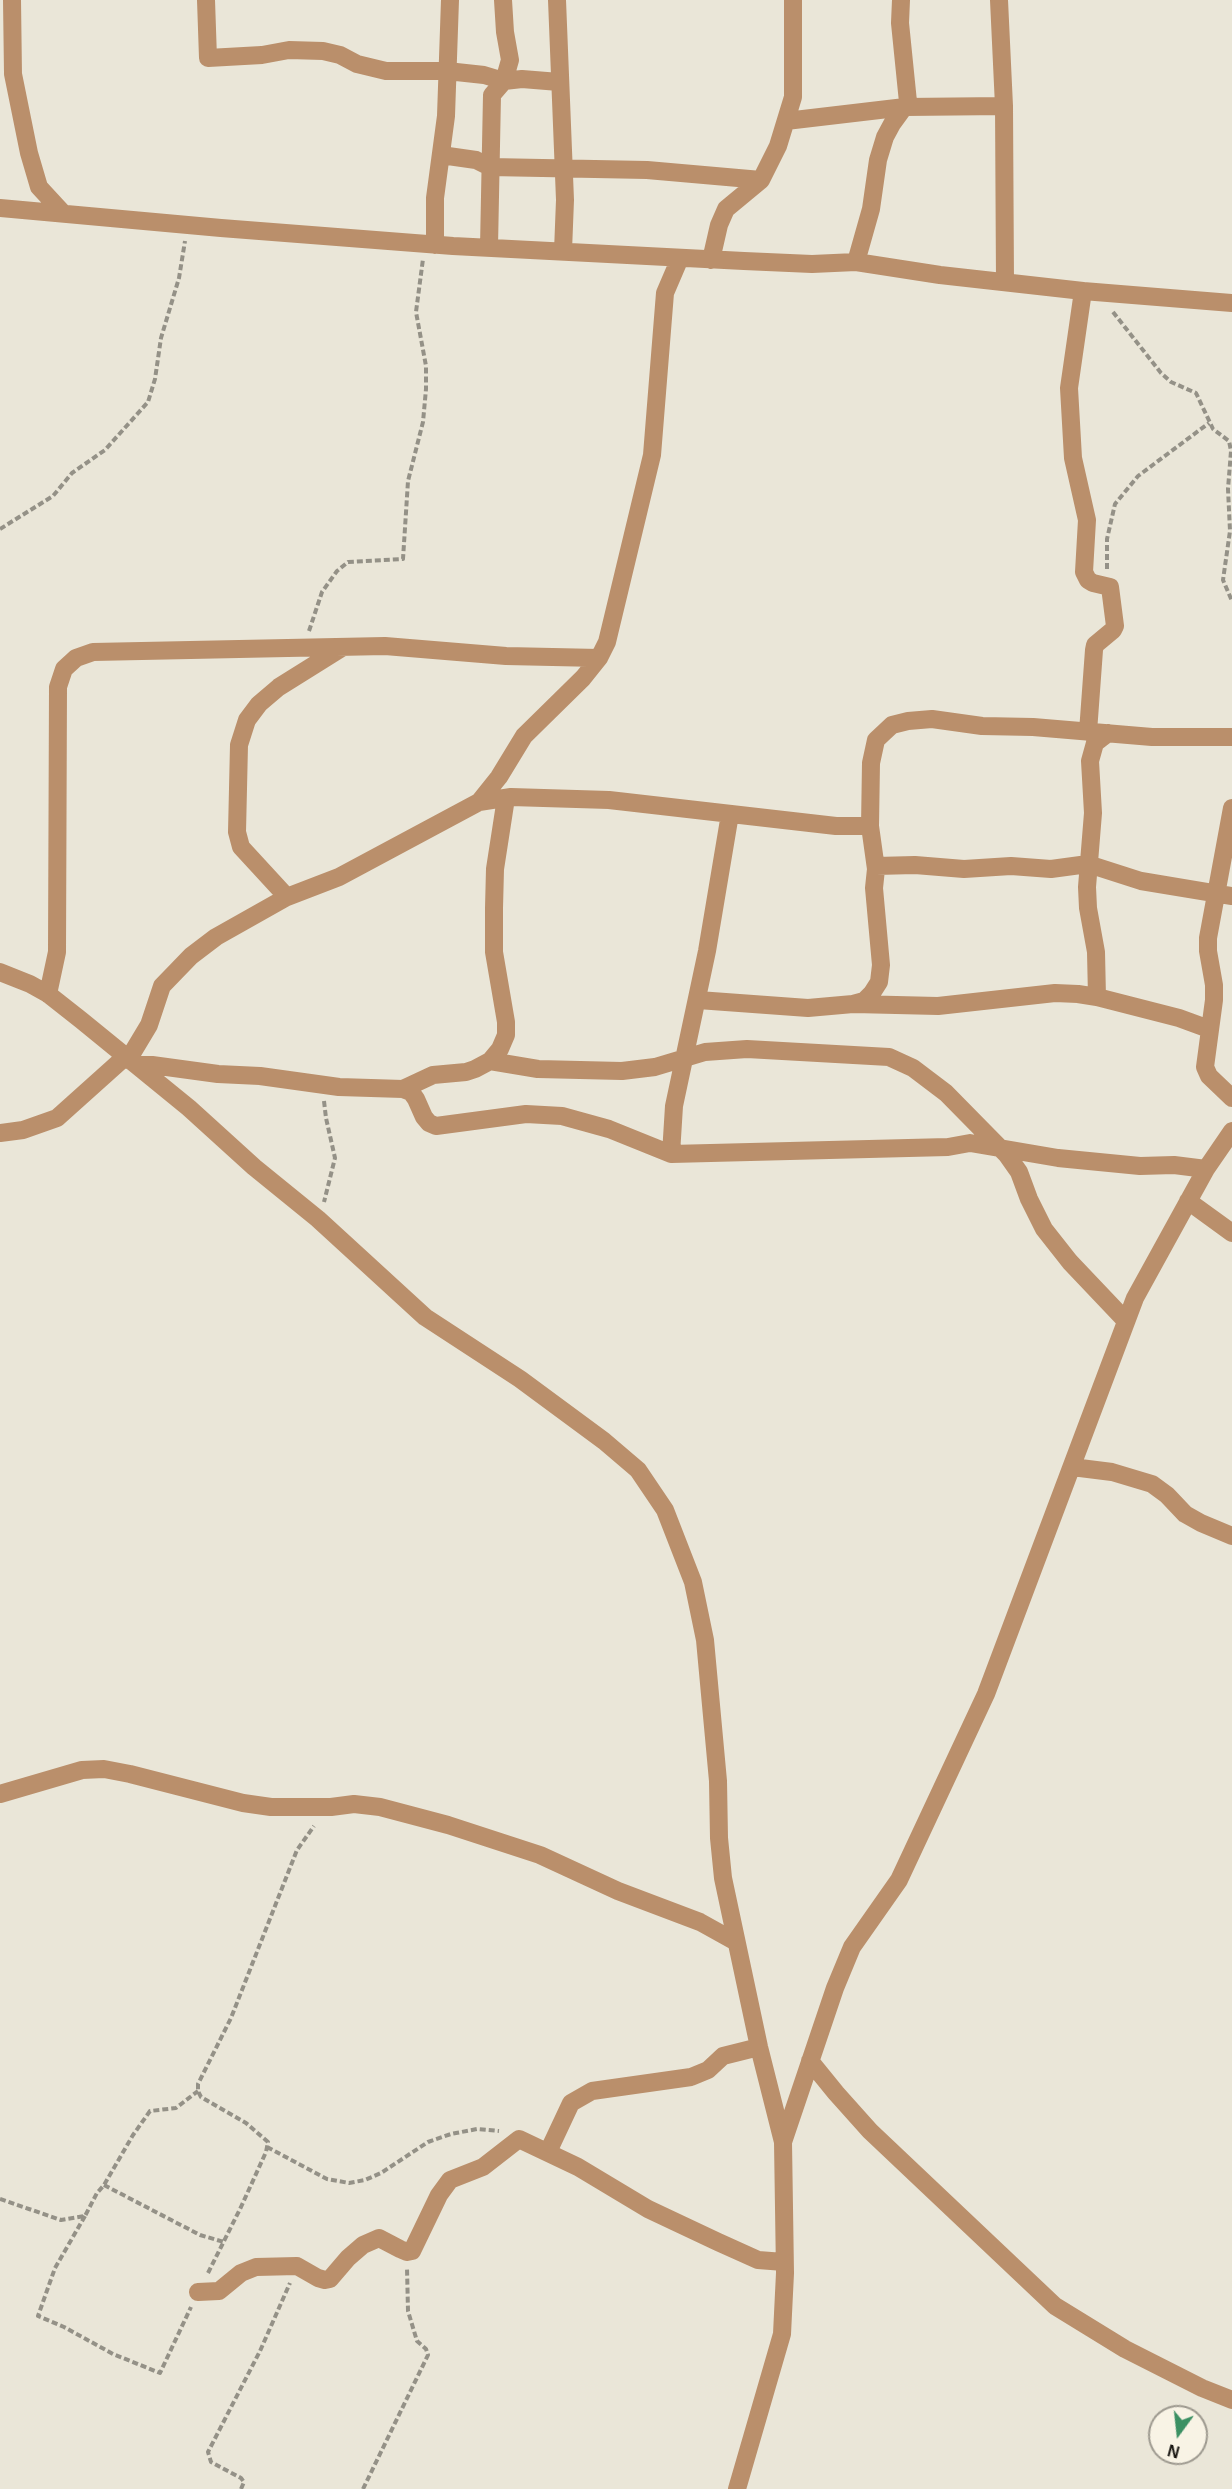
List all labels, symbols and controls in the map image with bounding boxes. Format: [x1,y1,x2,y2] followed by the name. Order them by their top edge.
[1148,2405,1208,2465] north arrow
[1166,2441,1182,2461] text: N

